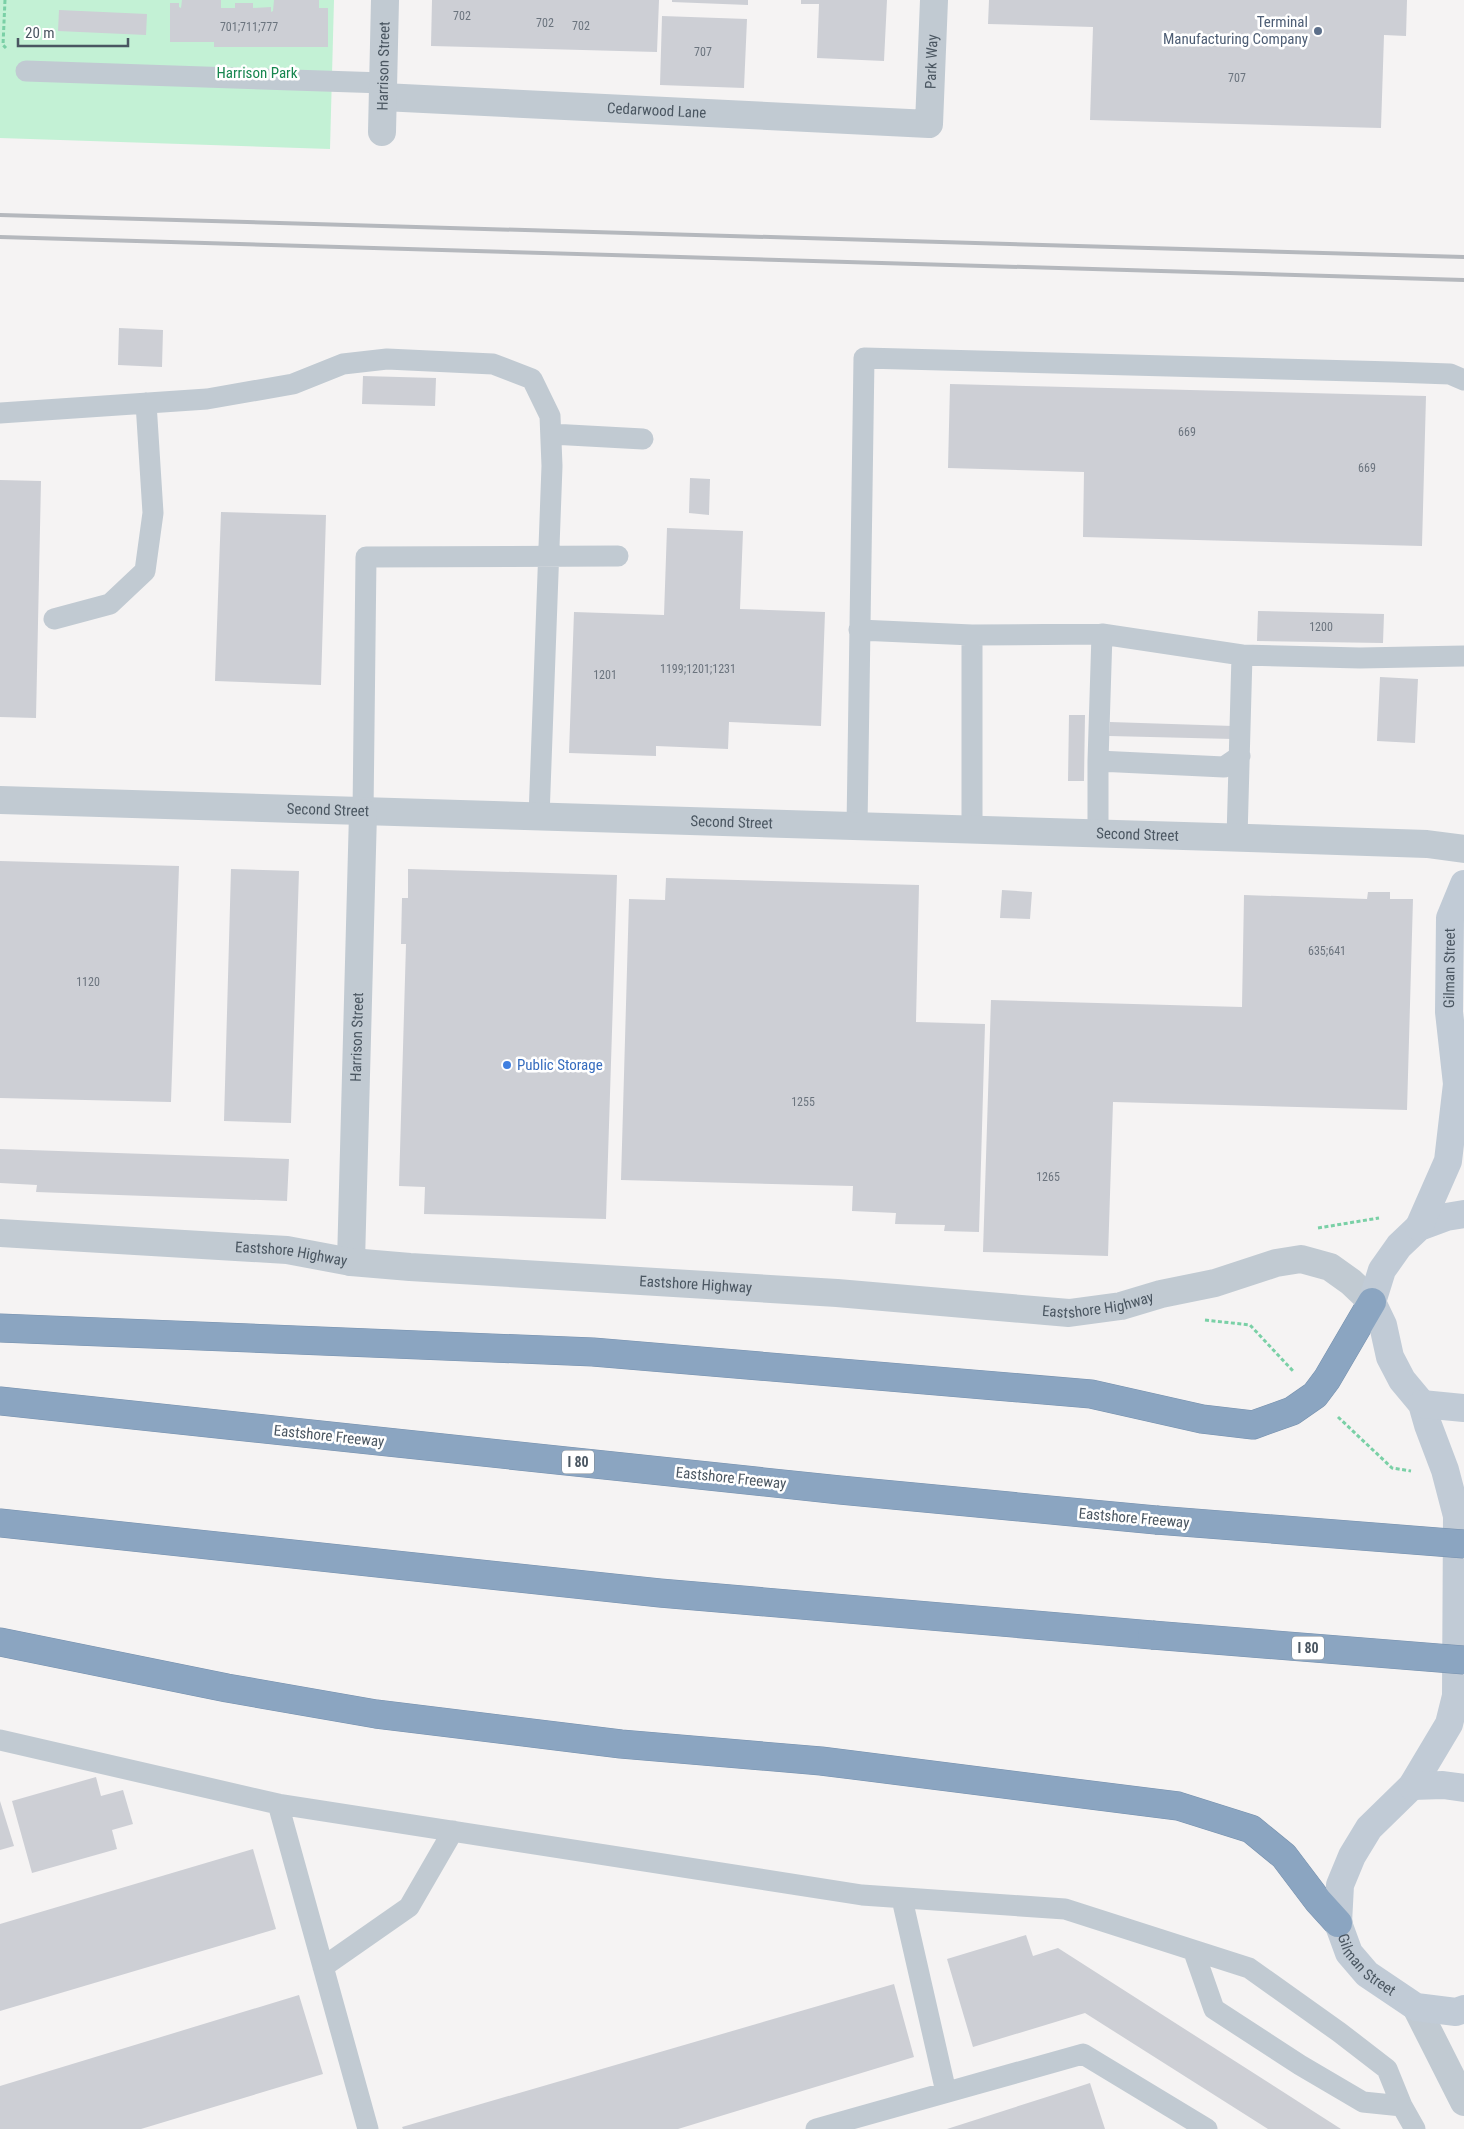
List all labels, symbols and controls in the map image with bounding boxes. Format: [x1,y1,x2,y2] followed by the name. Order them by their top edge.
[453,9,471,23] house number: 702
[1163,13,1308,48] place label: Terminal Manufacturing Company
[18,15,128,47] scale bar
[536,16,554,30] house number: 702
[572,19,590,33] house number: 702
[220,20,278,34] house number: 701;711;777
[373,21,394,111] street label: Harrison Street
[25,24,55,42] text: 20 m
[1312,25,1324,37] marker: Terminal Manufacturing Company
[921,34,942,89] street label: Park Way
[694,45,712,59] house number: 707
[217,64,298,82] park label: Harrison Park
[1228,71,1246,85] house number: 707
[607,99,707,122] street label: Cedarwood Lane
[1178,425,1196,439] house number: 669
[1358,461,1376,475] house number: 669
[1309,620,1333,634] house number: 1200
[660,662,736,676] house number: 1199;1201;1231
[593,668,617,682] house number: 1201
[286,800,369,820] street label: Second Street
[690,812,773,832] street label: Second Street
[1096,824,1179,845] street label: Second Street
[1440,928,1459,1008] street label: Gilman Street
[1308,944,1346,958] house number: 635;641
[76,975,100,989] house number: 1120
[347,992,367,1082] street label: Harrison Street
[517,1056,603,1074] place label: Public Storage
[501,1059,513,1071] marker: Public Storage
[791,1095,815,1109] house number: 1255
[1036,1170,1060,1184] house number: 1265
[235,1238,349,1270] street label: Eastshore Highway
[639,1272,753,1297] street label: Eastshore Highway
[1041,1288,1156,1322] street label: Eastshore Highway
[273,1421,385,1451] street label: Eastshore Freeway
[562,1450,594,1474] road number: I 80
[675,1463,787,1493] street label: Eastshore Freeway
[1078,1504,1190,1532] street label: Eastshore Freeway
[1292,1636,1324,1660] road number: I 80
[1334,1931,1399,2000] street label: Gilman Street

